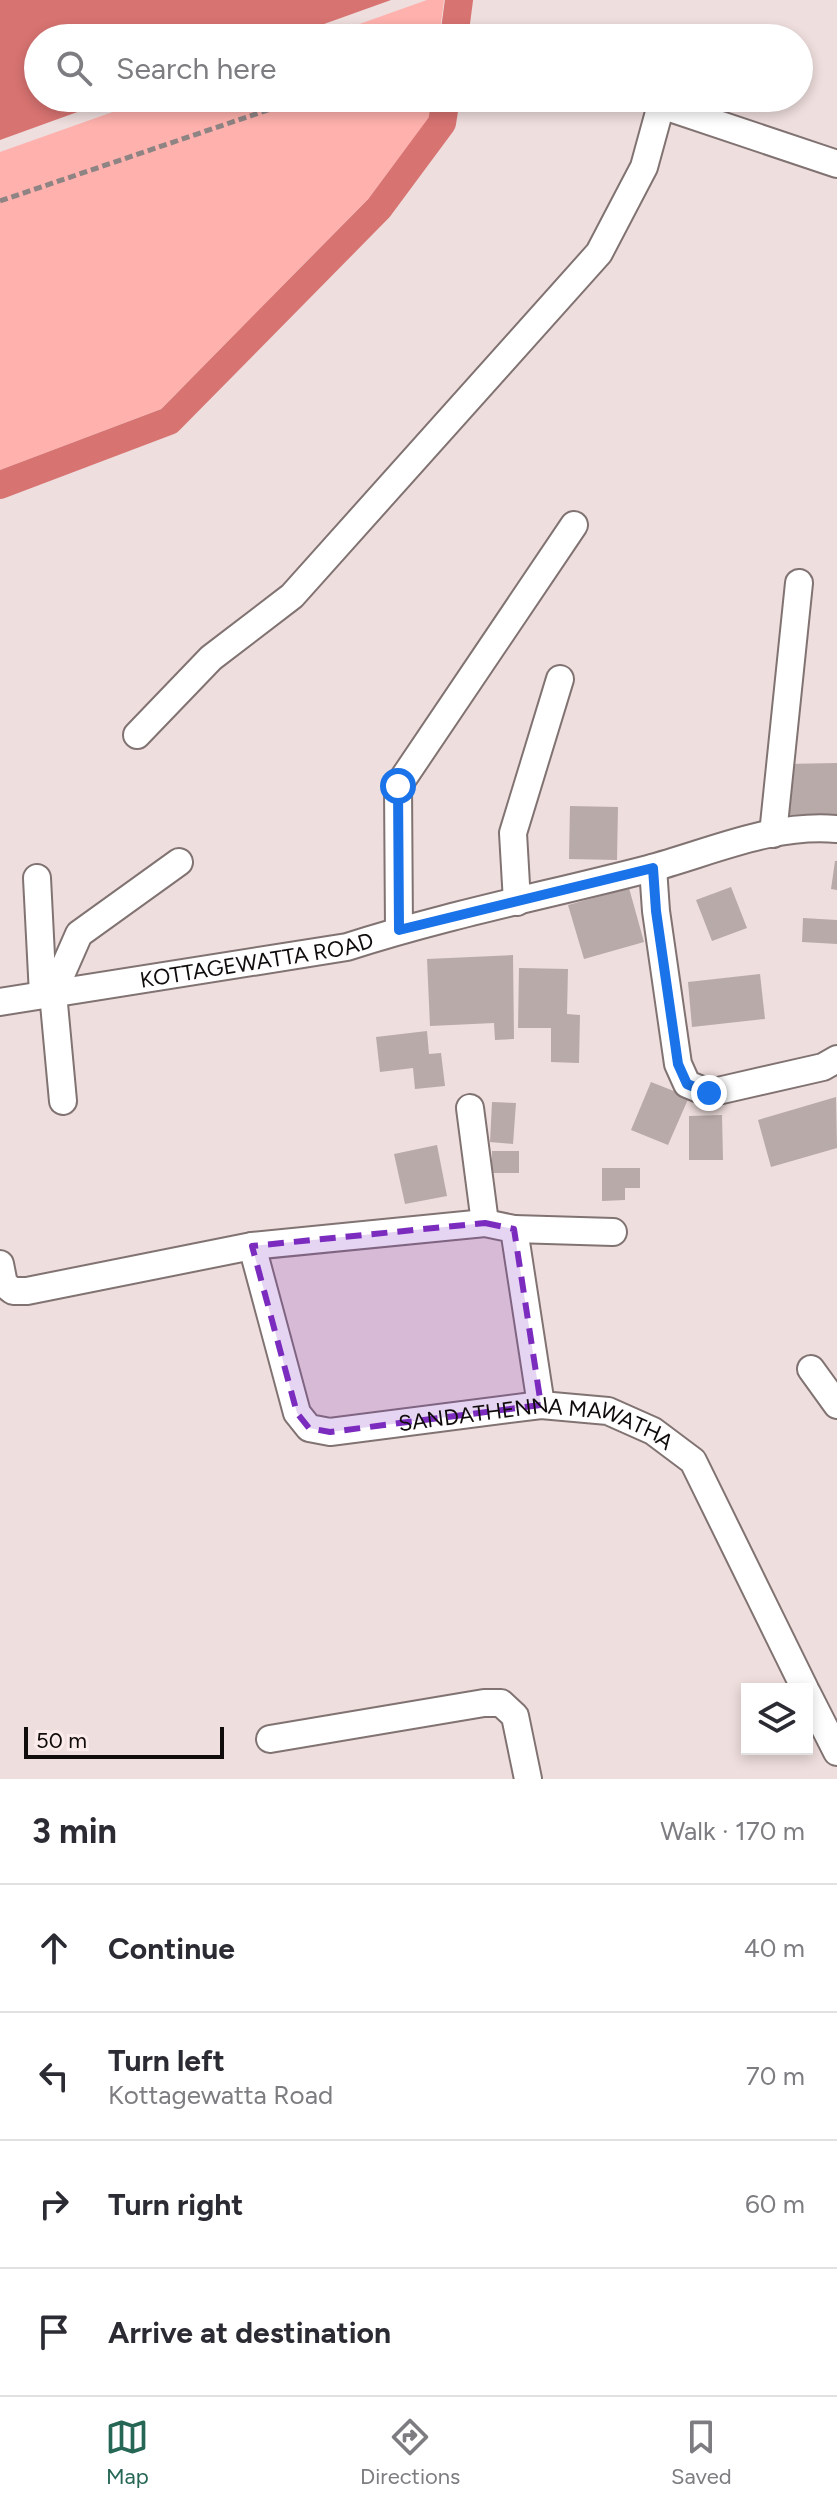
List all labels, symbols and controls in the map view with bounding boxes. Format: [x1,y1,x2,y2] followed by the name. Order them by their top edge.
[24,24,813,112] search box
[52,46,96,90] icon: search
[116,50,276,87] text: Search here
[380,768,416,804] route start
[138,927,377,994] street label: KOTTAGEWATTA ROAD
[691,1075,727,1111] route end
[397,1391,679,1456] street label: SANDATHENNA MAWATHA
[741,1683,813,1755] map controls
[741,1683,813,1755] button: layers
[24,1723,224,1759] scale bar
[36,1727,87,1754] text: 50 m
[32,1811,117,1852] text: 3 min
[660,1815,805,1847] text: Walk · 170 m
[32,1926,76,1970] icon: ahead
[108,1930,235,1967] text: Continue
[744,1932,805,1964] text: 40 m
[108,2042,225,2079] text: Turn left
[32,2054,76,2098] icon: left
[746,2060,805,2092] text: 70 m
[108,2079,333,2111] text: Kottagewatta Road
[32,2182,76,2226] icon: right
[108,2186,243,2223] text: Turn right
[745,2188,805,2220] text: 60 m
[32,2310,76,2354] icon: arrive
[108,2314,391,2351] text: Arrive at destination
[105,2415,149,2490] tab: Map
[360,2415,460,2490] tab: Directions
[671,2415,732,2490] tab: Saved

